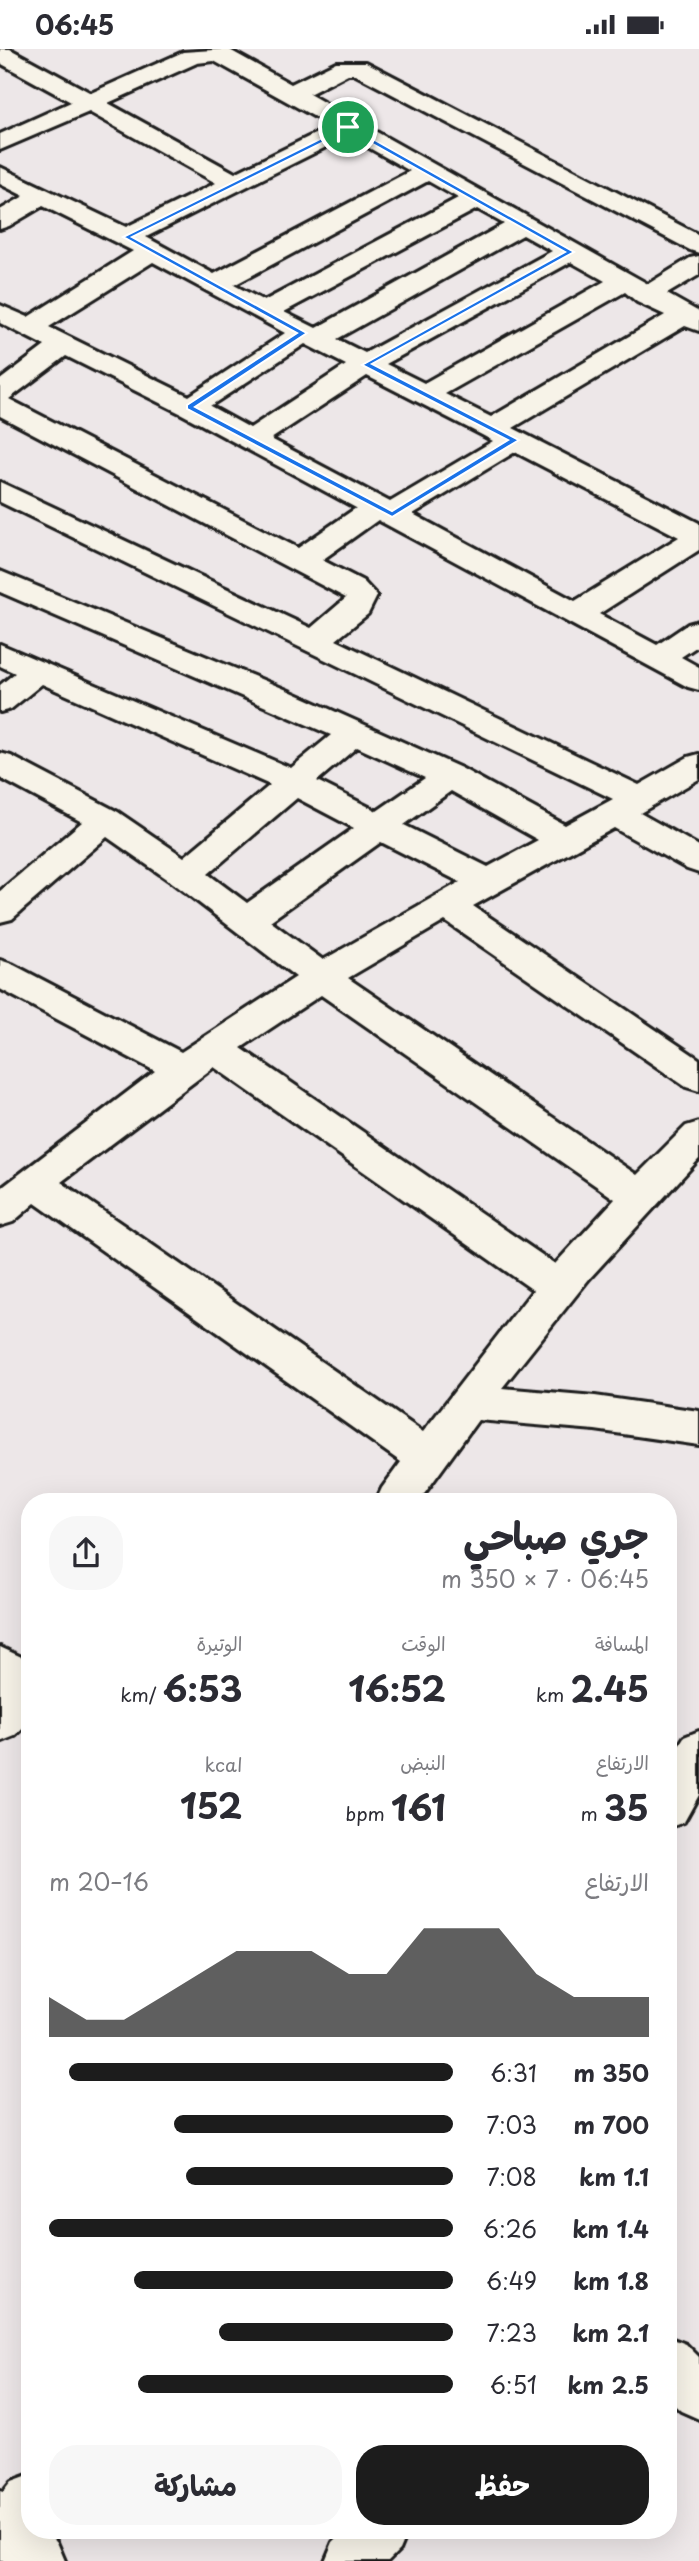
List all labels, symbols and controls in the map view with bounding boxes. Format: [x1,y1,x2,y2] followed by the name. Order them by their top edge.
[35,5,114,44] text: 06:45
[318,97,378,157] pin
[329,108,367,146] icon: arrive
[463,1506,649,1563] text: جري صباحي
[49,1516,123,1590] button: share
[441,1561,649,1596] text: 06:45 · 7 × 350 m
[196,1629,242,1657] text: الوتيرة
[401,1629,446,1657] text: الوقت
[595,1629,649,1657] text: المسافة
[163,1661,242,1714] text: 6:53
[348,1661,446,1714] text: 16:52
[570,1661,649,1714] text: 2.45
[120,1680,163,1708] text: /km
[536,1680,570,1708] text: km
[400,1748,446,1776] text: النبض
[596,1748,649,1776] text: الارتفاع
[204,1750,242,1778] text: kcal
[180,1778,242,1831] text: 152
[391,1780,446,1833] text: 161
[604,1780,649,1833] text: 35
[345,1799,391,1827] text: bpm
[580,1799,604,1827] text: m
[49,1864,149,1899] text: 16–20 m
[585,1864,649,1899] text: الارتفاع
[490,2055,537,2090] text: 6:31
[574,2055,649,2090] text: 350 m
[486,2107,537,2142] text: 7:03
[573,2107,649,2142] text: 700 m
[487,2159,537,2194] text: 7:08
[579,2159,649,2194] text: 1.1 km
[483,2211,537,2246] text: 6:26
[573,2211,649,2246] text: 1.4 km
[486,2263,537,2298] text: 6:49
[573,2263,649,2298] text: 1.8 km
[487,2315,537,2350] text: 7:23
[573,2315,649,2350] text: 2.1 km
[490,2367,537,2402] text: 6:51
[568,2367,649,2402] text: 2.5 km
[49,2445,342,2525] button: مشاركة
[356,2445,649,2525] button: حفظ

